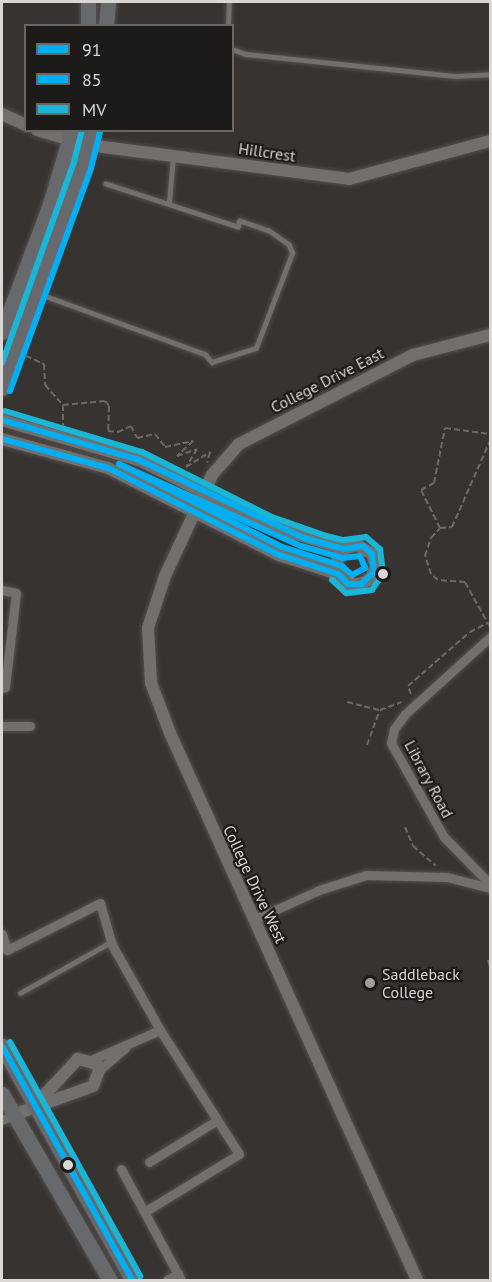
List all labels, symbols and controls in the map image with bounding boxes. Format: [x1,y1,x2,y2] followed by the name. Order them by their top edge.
[24,24,234,132] legend
[82,38,102,61] text: 91
[82,68,102,91] text: 85
[82,98,106,121] text: MV
[237,139,297,165] street label: Hillcrest
[267,343,387,417] street label: College Drive East
[377,568,389,580] unlabelled marker
[400,737,458,821] street label: Library Road
[219,822,291,946] street label: College Drive West
[382,964,460,1002] place label: Saddleback College
[363,976,377,990] marker: Saddleback College
[62,1159,74,1171] unlabelled marker

